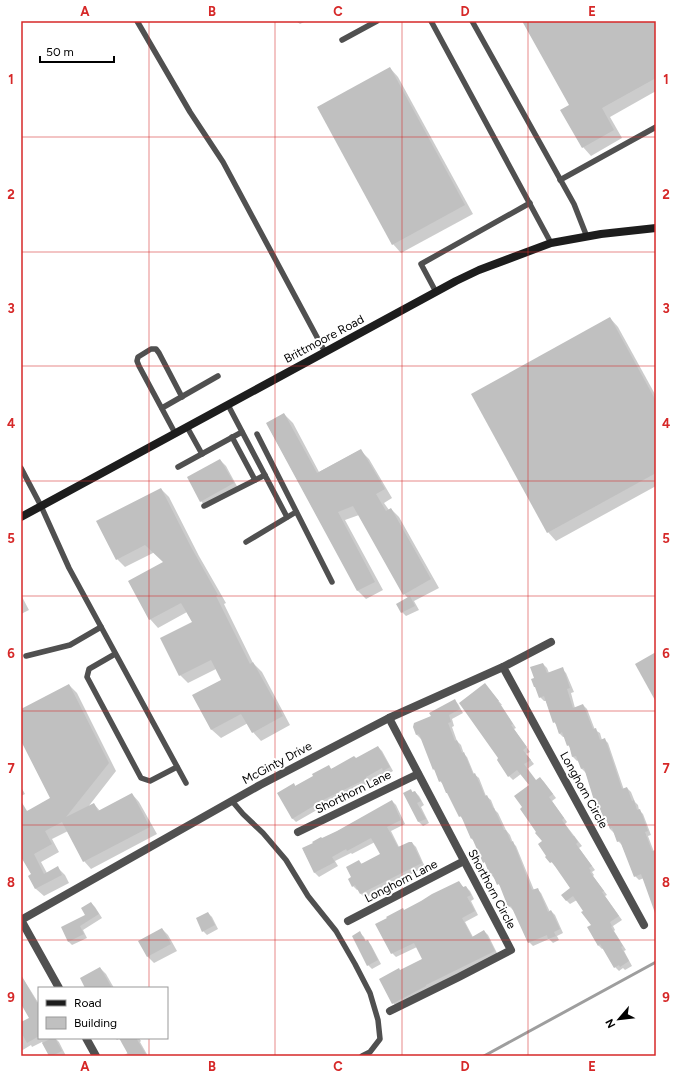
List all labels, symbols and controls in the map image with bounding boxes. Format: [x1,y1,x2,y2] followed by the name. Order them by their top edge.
[80,4,90,19] text: A
[208,4,216,19] text: B
[333,4,343,19] text: C
[460,4,470,19] text: D
[588,4,596,19] text: E
[40,38,114,64] scale bar
[46,45,74,59] text: 50 m
[8,72,14,87] text: 1
[663,72,669,87] text: 1
[7,187,15,202] text: 2
[662,187,670,202] text: 2
[7,301,15,316] text: 3
[662,301,670,316] text: 3
[282,312,366,366] street label: Brittmoore Road
[7,416,15,431] text: 4
[662,416,670,431] text: 4
[7,531,15,546] text: 5
[662,531,670,546] text: 5
[7,646,15,661] text: 6
[662,646,670,661] text: 6
[240,739,315,787] street label: McGinty Drive
[557,749,611,831] street label: Longhorn Circle
[7,761,15,776] text: 7
[662,761,670,776] text: 7
[313,767,394,816] street label: Shorthorn Lane
[465,847,519,932] street label: Shorthorn Circle
[362,856,440,905] street label: Longhorn Lane
[7,875,15,890] text: 8
[662,875,670,890] text: 8
[38,987,168,1039] legend
[7,990,15,1005] text: 9
[662,990,670,1005] text: 9
[74,996,102,1010] text: Road
[599,999,639,1039] north arrow
[74,1016,117,1030] text: Building
[603,1017,618,1030] text: N
[80,1059,90,1074] text: A
[208,1059,216,1074] text: B
[333,1059,343,1074] text: C
[460,1059,470,1074] text: D
[588,1059,596,1074] text: E

